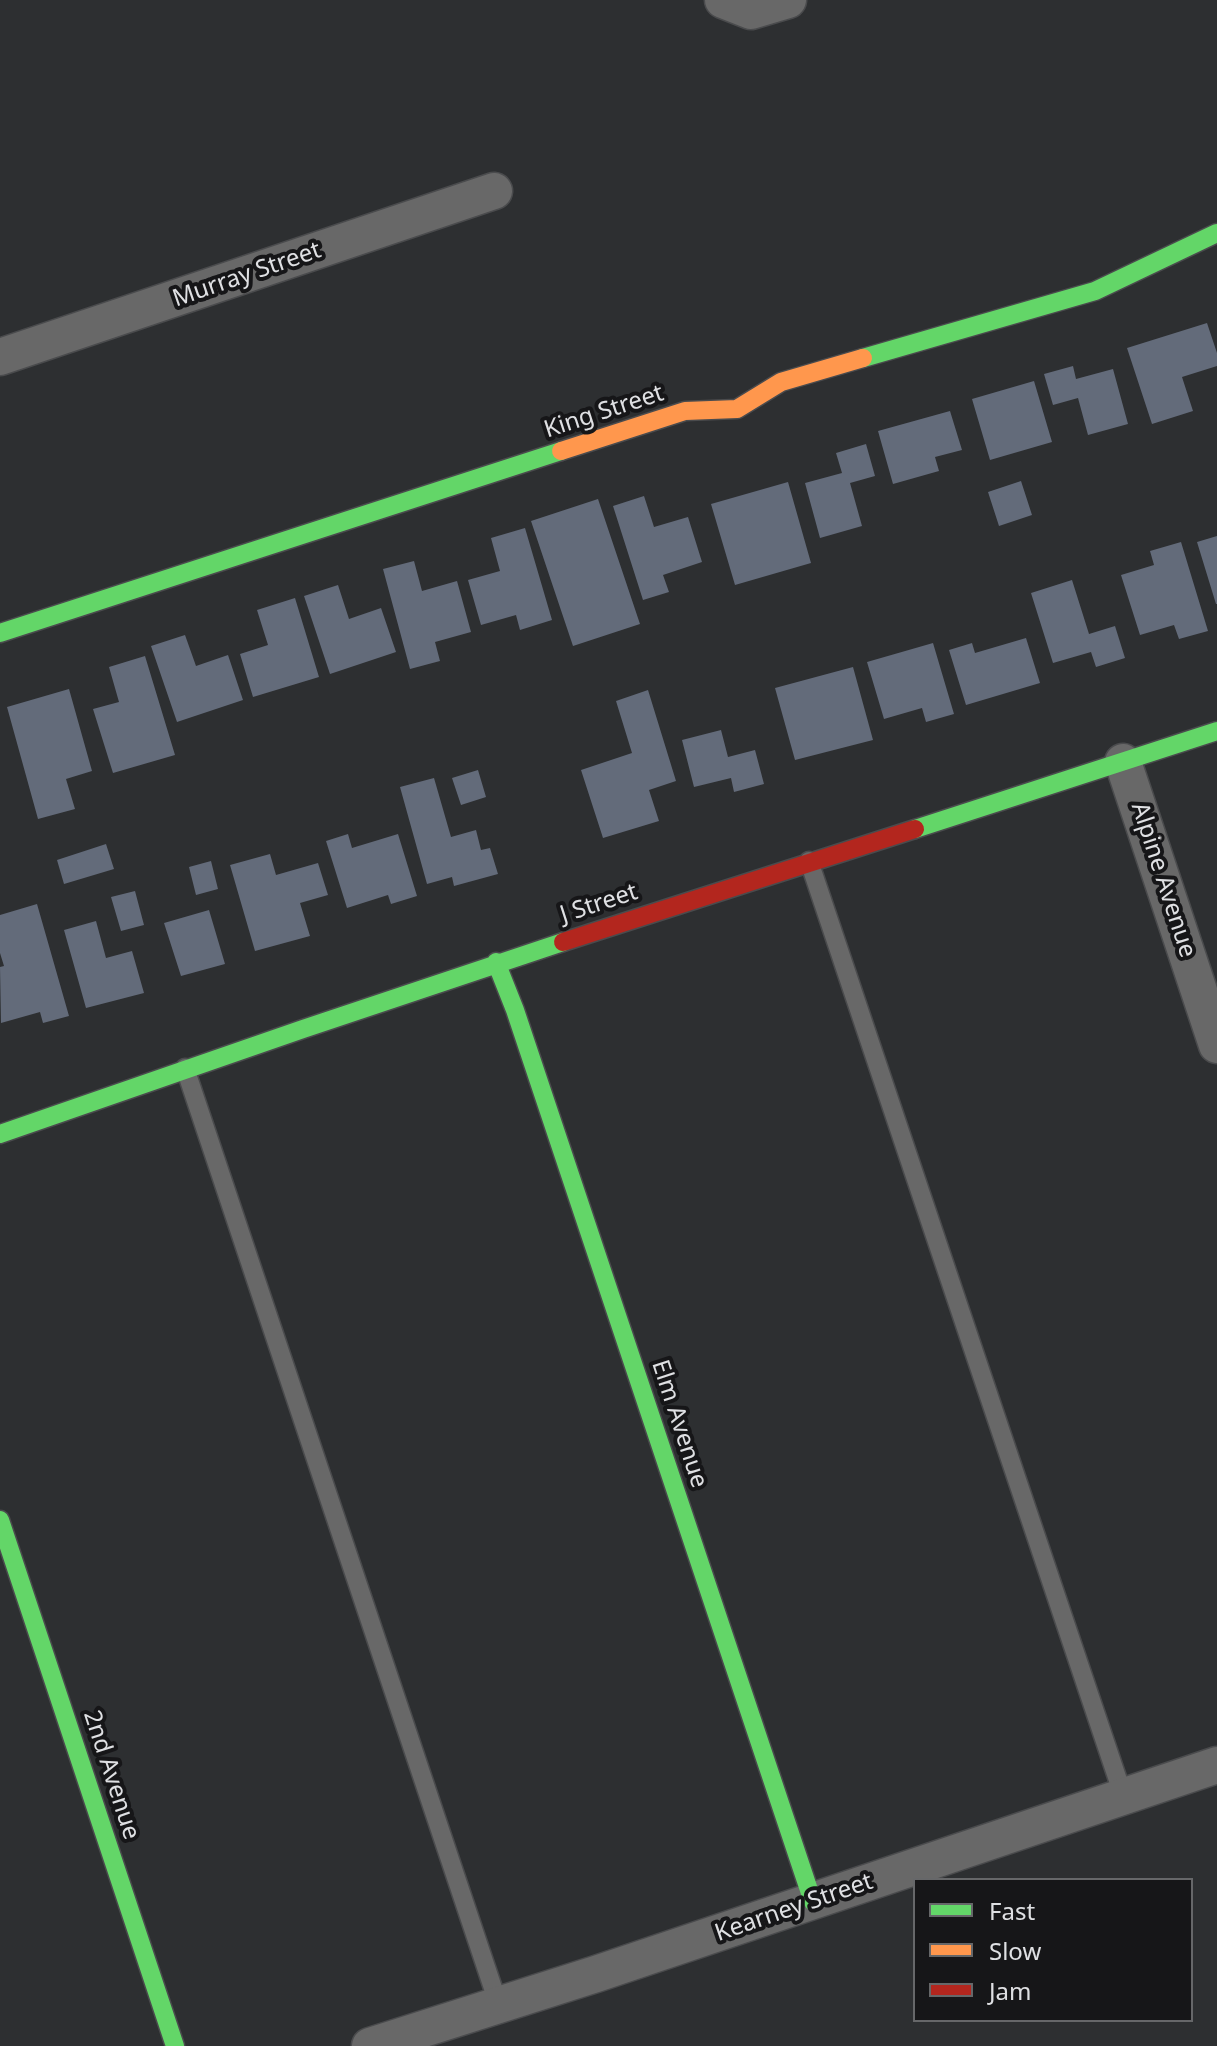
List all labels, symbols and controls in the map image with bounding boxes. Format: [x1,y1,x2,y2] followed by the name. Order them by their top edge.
[169,236,325,314] street label: Murray Street
[541,379,667,445] street label: King Street
[1124,799,1202,961] street label: Alpine Avenue
[557,878,641,930] street label: J Street
[645,1357,713,1491] street label: Elm Avenue
[77,1707,145,1843] street label: 2nd Avenue
[711,1868,877,1948] street label: Kearney Street
[913,1878,1193,2022] legend
[989,1894,1035,1927] text: Fast
[989,1934,1041,1967] text: Slow
[989,1974,1031,2007] text: Jam

